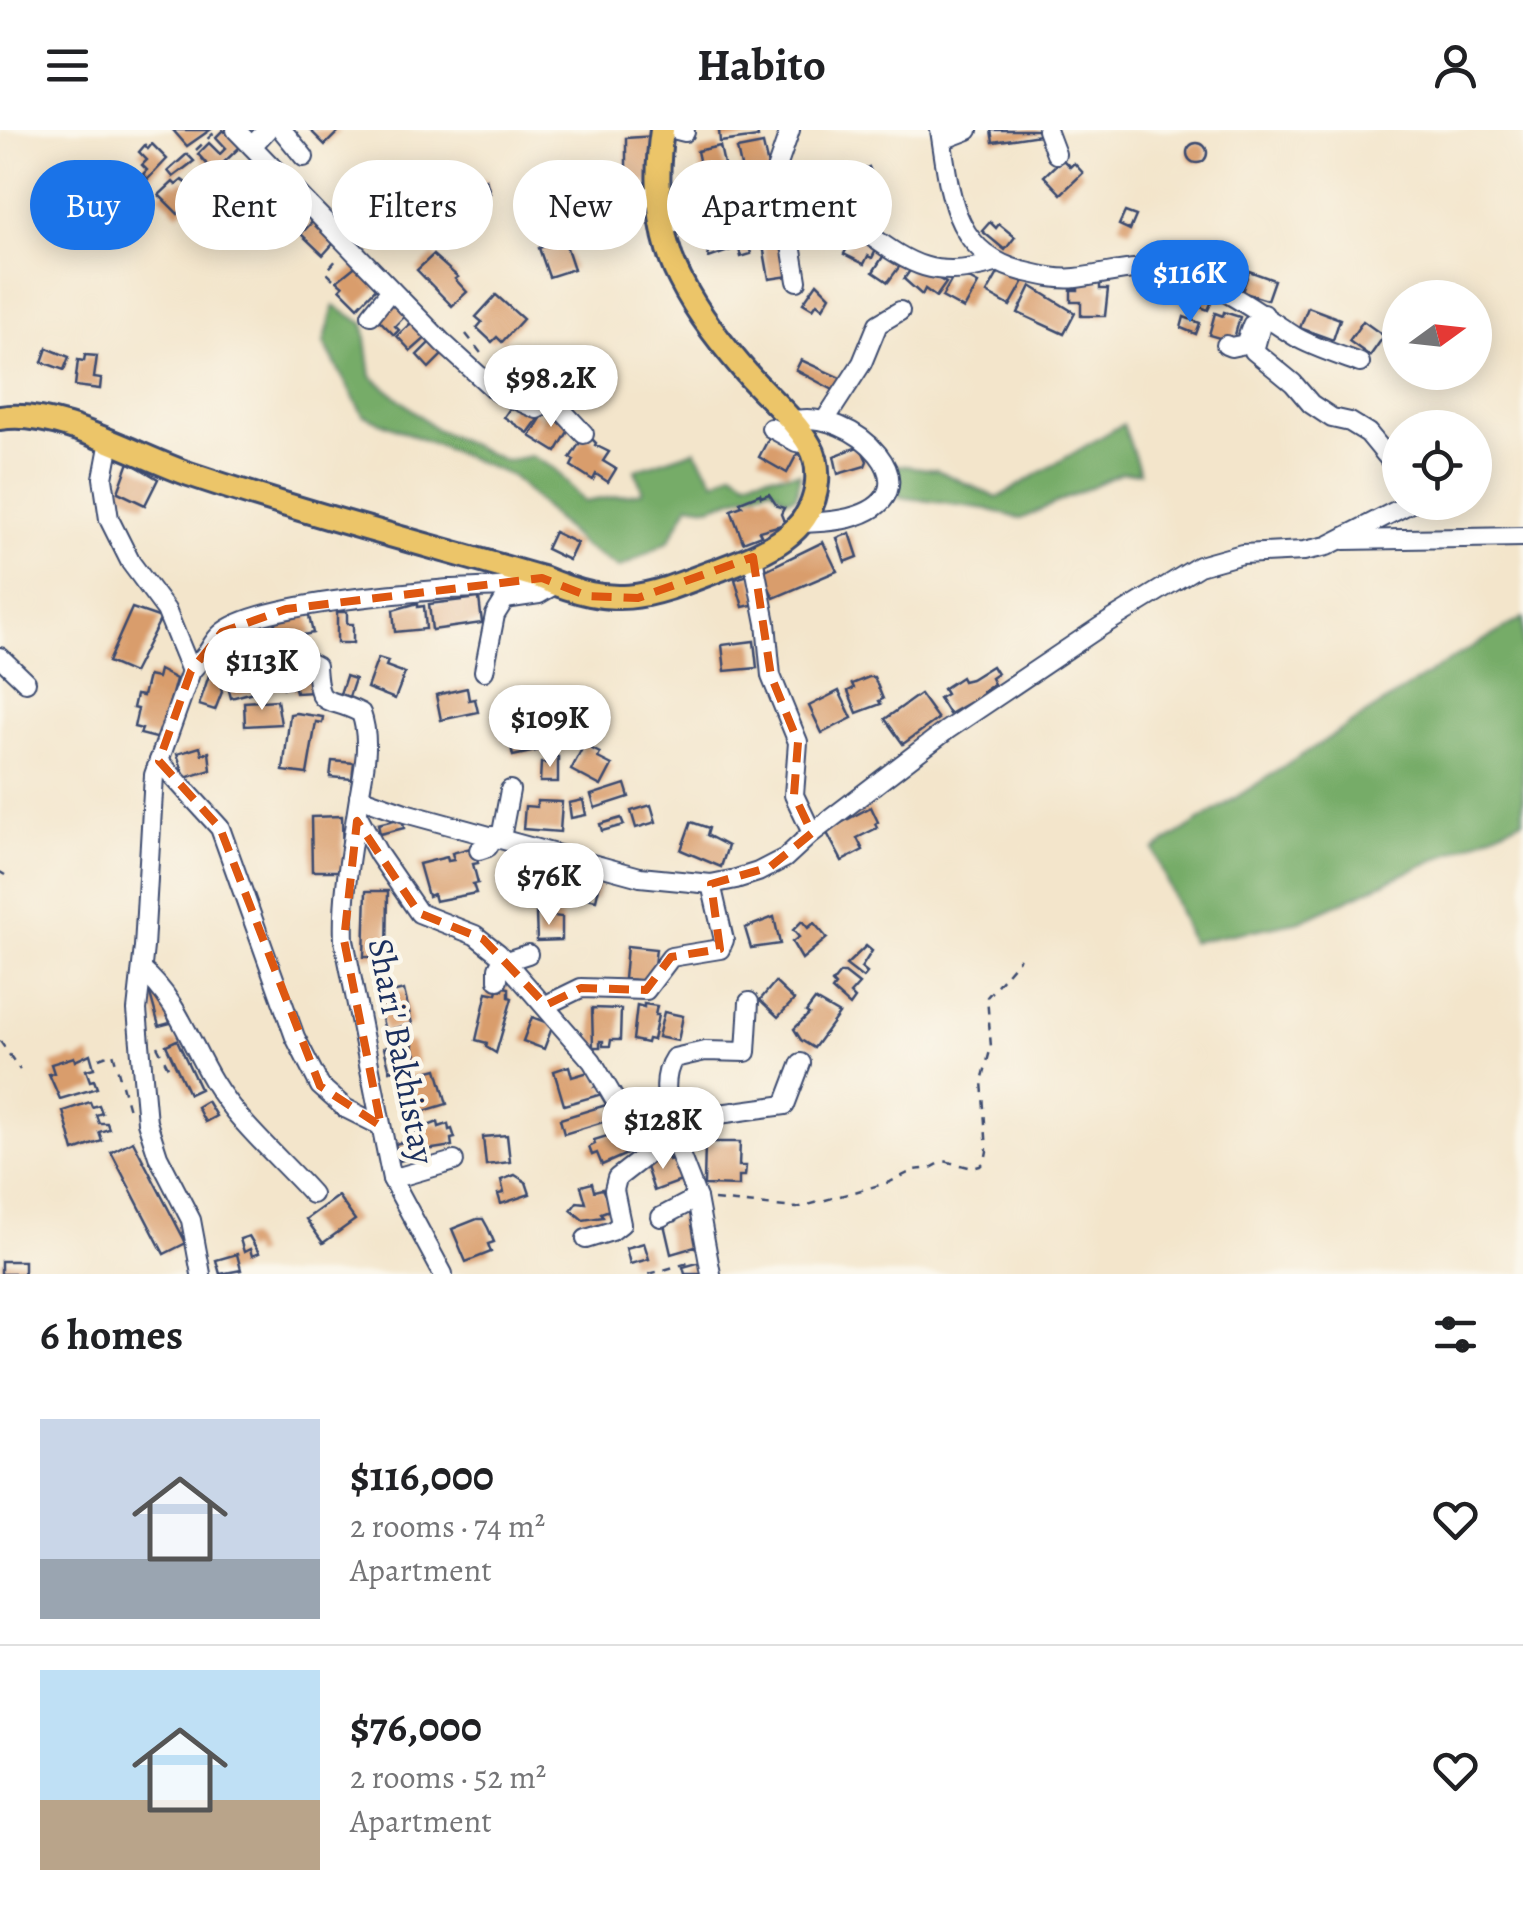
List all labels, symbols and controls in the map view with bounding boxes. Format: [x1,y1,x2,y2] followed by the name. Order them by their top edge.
[697,34,826,96] text: Habito
[40,38,95,93] icon: menu
[1428,38,1483,93] icon: person
[30,160,155,250] chip: Buy
[175,160,312,250] chip: Rent
[332,160,493,250] chip: Filters
[513,160,647,250] chip: New
[667,160,892,250] chip: Apartment
[1120,240,1260,325] pin: $116K
[1153,250,1227,294] text: $116K
[1382,280,1492,390] north arrow
[1382,280,1492,520] map controls
[470,345,632,430] pin: $98.2K
[506,355,596,399] text: $98.2K
[1382,410,1492,520] button: locate
[192,628,332,713] pin: $113K
[226,638,298,682] text: $113K
[480,685,620,770] pin: $109K
[511,695,589,739] text: $109K
[490,843,608,928] pin: $76K
[517,853,581,897] text: $76K
[357,934,447,1168] street label: Shari' Bakhistay
[593,1087,733,1172] pin: $128K
[624,1097,702,1141] text: $128K
[40,1306,183,1363] text: 6 homes
[1428,1307,1483,1362] icon: filters
[350,1447,494,1504] text: $116,000
[120,1459,240,1579] icon: home
[1428,1492,1483,1547] icon: heart
[350,1504,545,1548] text: 2 rooms · 74 m²
[350,1548,492,1592] text: Apartment
[350,1698,482,1755] text: $76,000
[120,1710,240,1830] icon: home
[1428,1743,1483,1798] icon: heart
[350,1755,546,1799] text: 2 rooms · 52 m²
[350,1799,492,1843] text: Apartment

